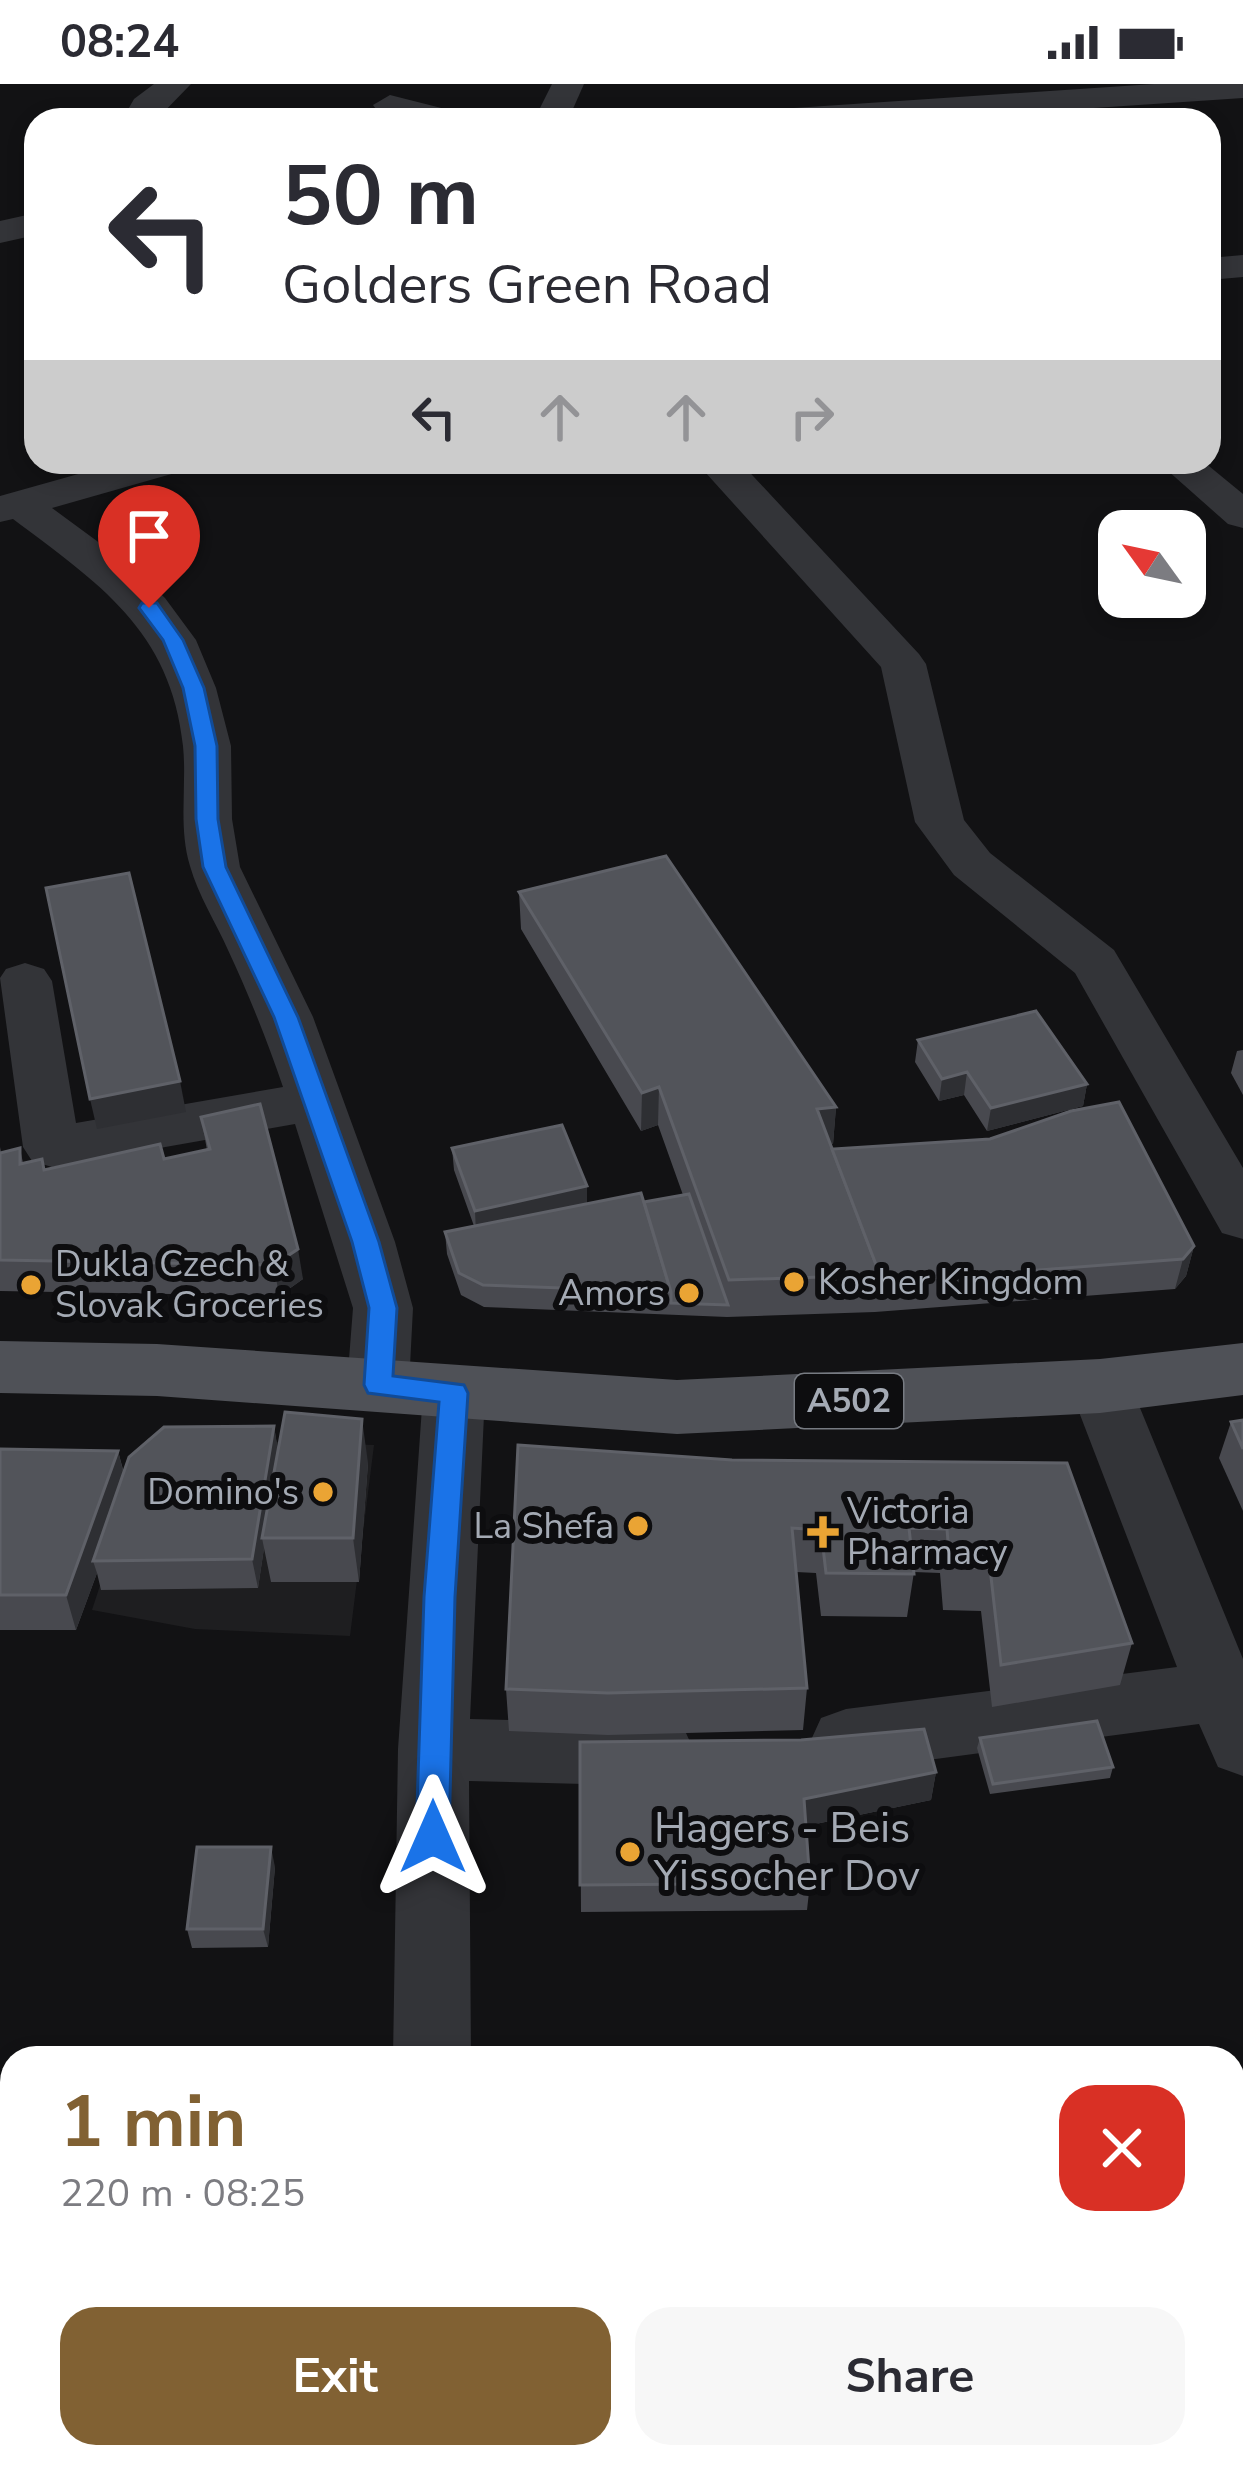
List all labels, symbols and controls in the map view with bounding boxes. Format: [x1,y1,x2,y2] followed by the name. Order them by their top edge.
[60,12,179,73] text: 08:24
[282,139,479,254] text: 50 m
[84,156,240,312] icon: left
[282,248,772,322] text: Golders Green Road
[401,384,467,450] icon: left
[527,384,593,450] icon: ahead
[653,384,719,450] icon: ahead
[779,384,845,450] icon: right
[98,485,200,608] pin
[116,503,182,569] icon: arrive
[1098,510,1206,618] north arrow
[1098,510,1206,618] map controls
[55,1240,324,1330] place label: Dukla Czech & Slovak Groceries
[818,1258,1083,1307] place label: Kosher Kingdom
[558,1269,665,1318] place label: Amors
[781,1269,807,1295] marker: Kosher Kingdom
[18,1272,44,1298] marker: Dukla Czech & Slovak Groceries
[676,1280,702,1306] marker: Amors
[795,1374,903,1428] road number: A502
[147,1468,299,1517] place label: Domino's
[310,1479,336,1505] marker: Domino's
[846,1487,1008,1577] place label: Victoria Pharmacy
[474,1502,614,1551] place label: La Shefa
[625,1513,651,1539] marker: La Shefa
[810,1519,836,1545] marker: Victoria Pharmacy
[370,1774,496,1900] position arrow
[653,1800,920,1905] place label: Hagers - Beis Yissocher Dov
[617,1839,643,1865] marker: Hagers - Beis Yissocher Dov
[60,2073,246,2171] text: 1 min
[1059,2085,1185,2211] button: close
[60,2167,305,2220] text: 220 m · 08:25
[60,2307,611,2445] button: Exit
[635,2307,1185,2445] button: Share

